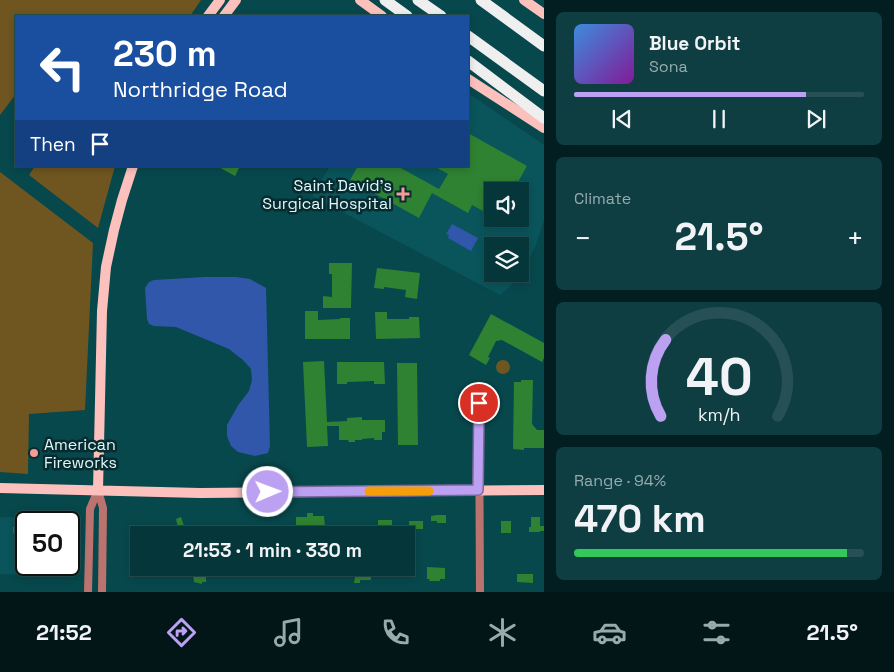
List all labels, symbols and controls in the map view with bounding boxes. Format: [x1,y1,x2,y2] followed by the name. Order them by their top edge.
[649,31,740,56] text: Blue Orbit
[113,32,217,76] text: 230 m
[30,35,95,100] icon: left
[649,56,688,77] text: Sona
[113,75,288,103] text: Northridge Road
[608,105,636,133] icon: previous
[705,105,733,133] icon: pause
[802,105,830,133] icon: next
[86,130,114,158] icon: arrive
[30,132,76,157] text: Then
[262,175,392,214] place label: Saint David's Surgical Hospital
[484,182,529,282] map controls
[484,182,529,227] button: sound
[396,187,410,201] marker: Saint David's Surgical Hospital
[574,188,631,209] text: Climate
[675,213,763,261] text: 21.5°
[574,220,591,256] text: −
[847,220,864,256] text: +
[484,237,529,282] button: layers
[686,344,752,410] text: 40
[458,382,500,424] pin
[465,389,493,417] icon: arrive
[698,403,740,426] text: km/h
[44,434,117,473] place label: American Fireworks
[28,447,40,459] marker: American Fireworks
[241,465,293,517] position arrow
[574,470,666,491] text: Range · 94%
[574,495,706,543] text: 470 km
[15,511,80,576] speed limit sign: 50
[183,538,362,563] text: 21:53 · 1 min · 330 m
[164,615,199,650] icon: directions
[271,615,306,650] icon: music
[378,615,413,650] icon: phone
[485,615,520,650] icon: climate
[592,615,627,650] icon: car
[699,615,734,650] icon: filters
[36,618,92,646] text: 21:52
[806,618,858,646] text: 21.5°

